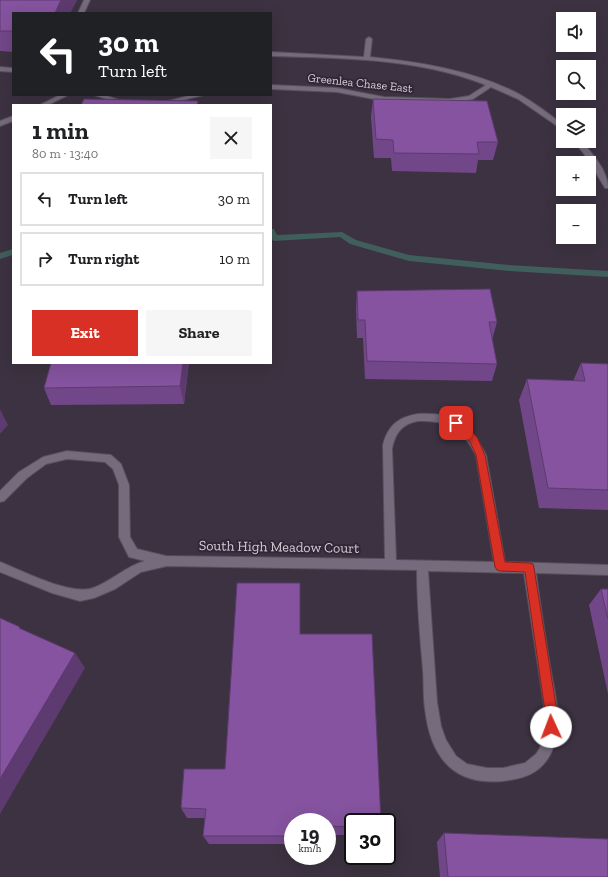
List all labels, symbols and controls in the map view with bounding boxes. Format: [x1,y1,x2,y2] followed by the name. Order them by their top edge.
[556,12,596,244] map controls
[556,12,596,52] button: sound
[98,26,159,59] text: 30 m
[32,28,84,80] icon: left
[98,60,167,82] text: Turn left
[556,60,596,100] button: search
[307,71,414,96] street label: Greenlea Chase East
[556,108,596,148] button: layers
[32,116,89,145] text: 1 min
[210,117,252,159] button: close
[32,146,98,161] text: 80 m · 13:40
[556,156,596,196] button: +
[34,188,56,210] icon: left
[68,190,128,208] text: Turn left
[218,190,250,208] text: 30 m
[556,204,596,244] button: −
[34,248,56,270] icon: right
[68,250,139,268] text: Turn right
[219,250,250,268] text: 10 m
[32,310,138,356] button: Exit
[146,310,252,356] button: Share
[439,406,473,440] pin
[445,412,467,434] icon: arrive
[199,537,360,557] street label: South High Meadow Court
[530,706,572,748] position arrow
[344,813,396,865] speed limit sign: 30
[301,822,319,846] text: 19
[299,843,321,855] text: km/h

